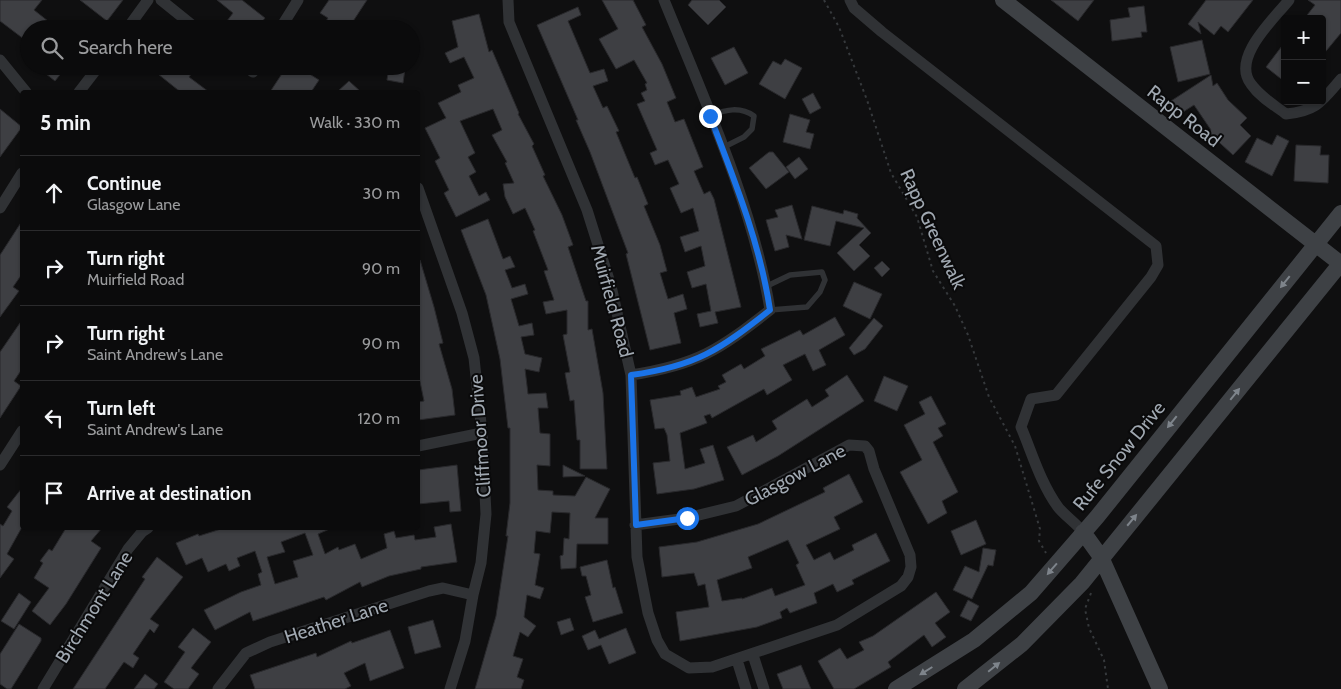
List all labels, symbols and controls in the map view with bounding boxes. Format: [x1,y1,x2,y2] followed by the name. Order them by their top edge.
[1281,15,1326,105] map controls
[1281,15,1326,60] button: +
[20,20,420,75] search box
[38,34,66,62] icon: search
[78,36,172,59] text: Search here
[1281,60,1326,105] button: −
[1143,80,1225,152] street label: Rapp Road
[699,105,722,128] route end
[40,110,91,135] text: 5 min
[310,113,400,132] text: Walk · 330 m
[895,165,971,293] street label: Rapp Greenwalk
[87,172,161,195] text: Continue
[40,179,68,207] icon: ahead
[363,184,400,203] text: 30 m
[87,195,180,214] text: Glasgow Lane
[586,242,638,360] street label: Muirfield Road
[87,247,165,270] text: Turn right
[40,254,68,282] icon: right
[362,259,400,278] text: 90 m
[87,270,184,289] text: Muirfield Road
[1280,275,1291,288] one-way arrow
[87,322,165,345] text: Turn right
[40,329,68,357] icon: right
[362,334,400,353] text: 90 m
[87,345,223,364] text: Saint Andrew's Lane
[464,373,496,498] street label: Cliffmoor Drive
[1230,388,1241,401] one-way arrow
[87,397,155,420] text: Turn left
[1068,397,1170,515] street label: Rufe Snow Drive
[40,404,68,432] icon: left
[358,409,400,428] text: 120 m
[1166,415,1177,428] one-way arrow
[87,420,223,439] text: Saint Andrew's Lane
[741,439,850,511] street label: Glasgow Lane
[40,479,68,507] icon: arrive
[87,482,251,505] text: Arrive at destination
[676,507,699,530] route start
[1127,514,1138,527] one-way arrow
[51,547,138,667] street label: Birchmont Lane
[1046,563,1057,576] one-way arrow
[281,593,391,649] street label: Heather Lane
[987,662,1000,673] one-way arrow
[920,666,933,676] one-way arrow

